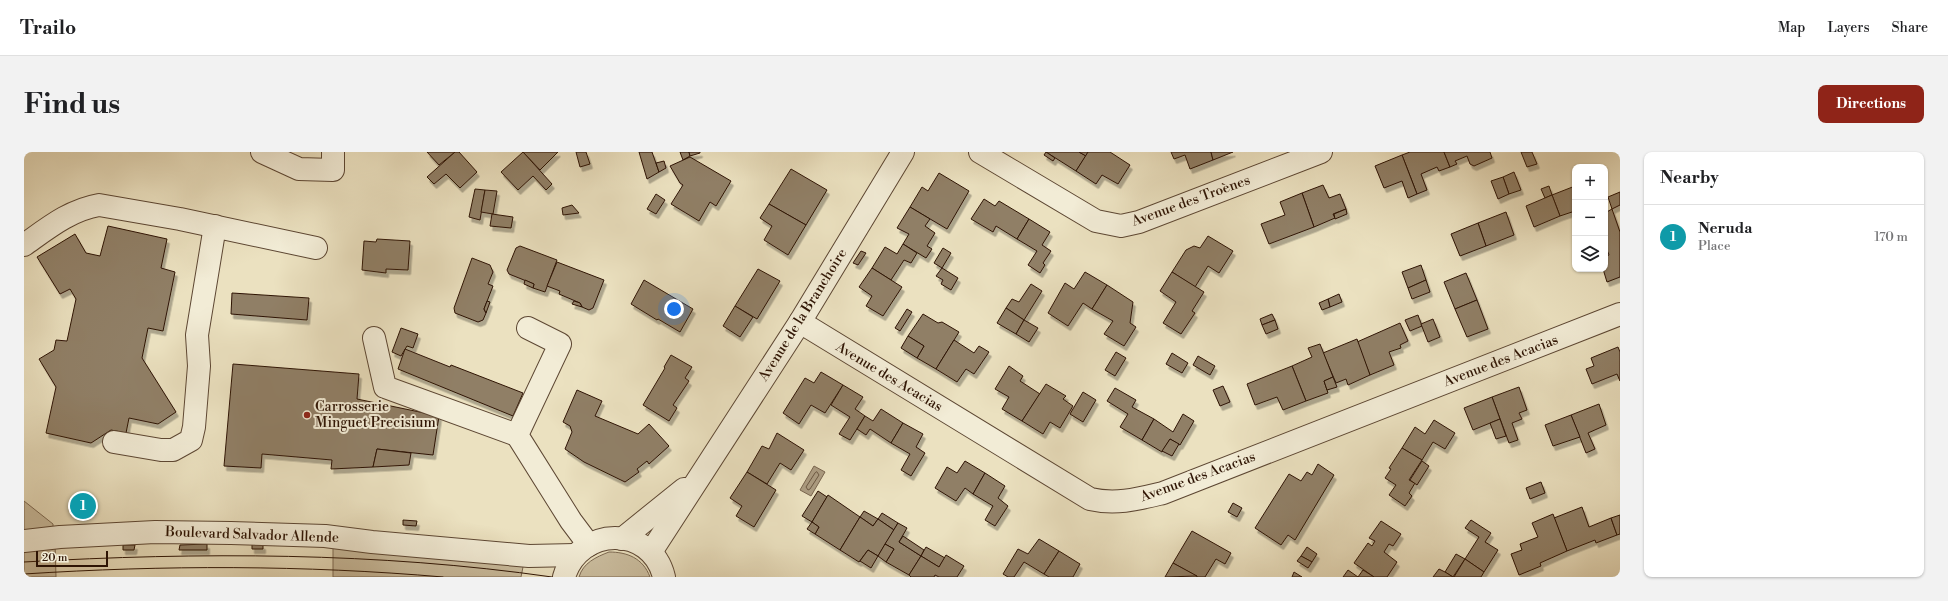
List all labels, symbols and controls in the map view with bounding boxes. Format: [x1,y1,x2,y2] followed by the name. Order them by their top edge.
[20,16,76,40] text: Trailo
[1778,19,1805,37] text: Map
[1827,19,1870,37] text: Layers
[1892,19,1928,37] text: Share
[1818,85,1924,123] button: Directions
[24,87,120,122] text: Find us
[1572,164,1608,272] map controls
[1572,164,1608,200] button: +
[1660,167,1719,189] text: Nearby
[1128,171,1253,231] street label: Avenue des Troènes
[1572,200,1608,236] button: −
[1698,219,1752,238] text: Neruda
[1670,229,1676,245] text: 1
[1874,229,1908,245] text: 170 m
[1572,236,1608,272] button: layers
[1698,238,1730,254] text: Place
[754,245,851,386] street label: Avenue de la Branchoire
[664,299,684,319] your location
[1440,331,1561,392] street label: Avenue des Acacias
[832,338,946,416] street label: Avenue des Acacias
[315,398,436,432] place label: Carrosserie Minguet Precisium
[302,410,312,420] marker: Carrosserie Minguet Precisium
[1137,448,1258,507] street label: Avenue des Acacias
[70,491,96,521] pin: 1
[164,523,339,547] street label: Boulevard Salvador Allende
[36,549,108,568] scale bar
[42,551,67,565] text: 20 m

